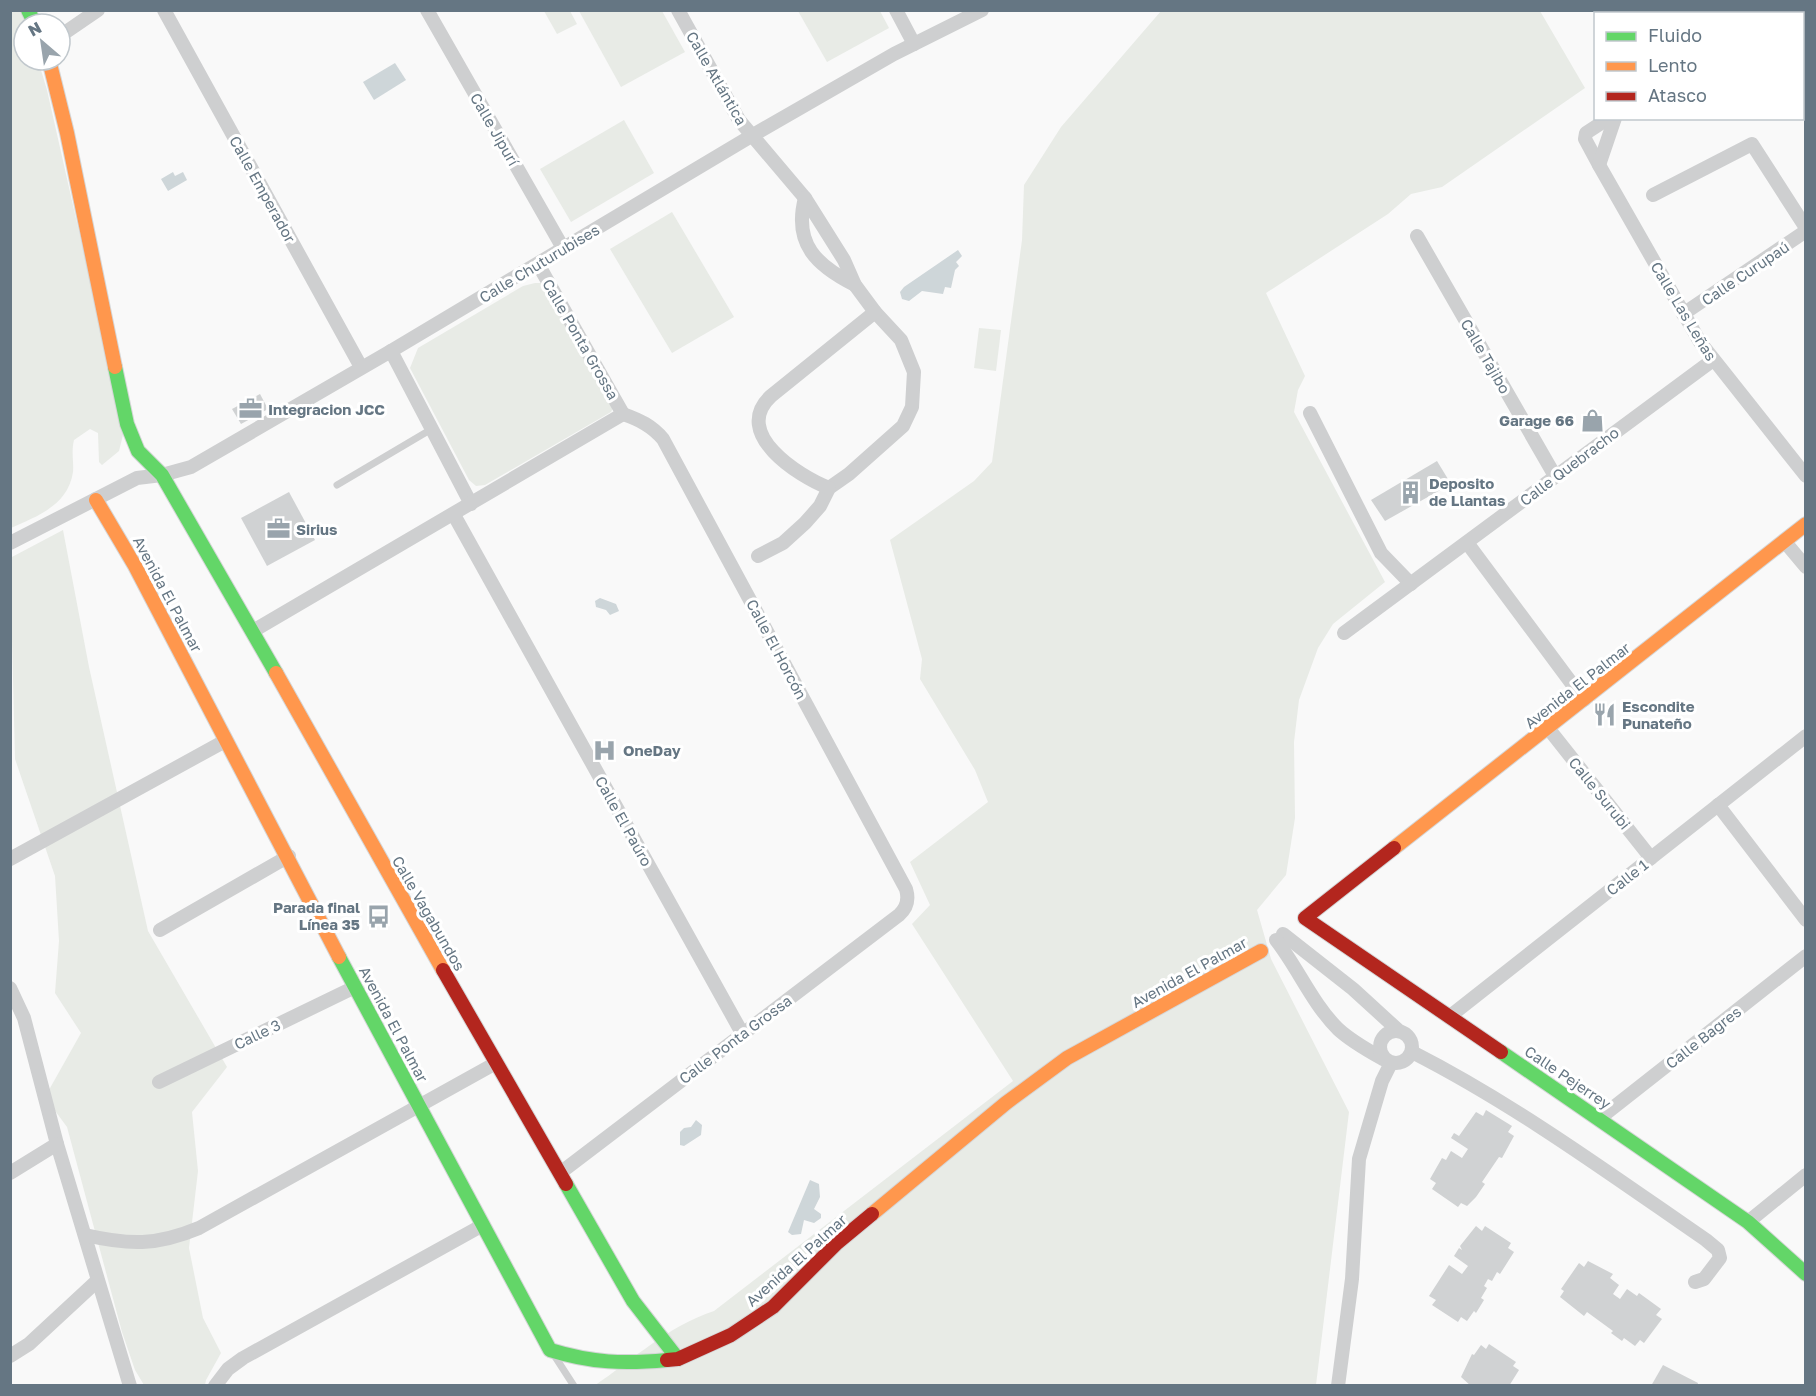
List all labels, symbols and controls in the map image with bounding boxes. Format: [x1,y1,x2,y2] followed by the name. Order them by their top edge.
[12,12,72,72] north arrow
[1594,12,1804,120] legend
[25,17,45,41] text: N
[1648,24,1702,46] text: Fluido
[683,28,751,128] street label: Calle Atlántica
[1648,54,1697,76] text: Lento
[1648,84,1707,106] text: Atasco
[467,89,524,169] street label: Calle Jipurí
[226,133,300,246] street label: Calle Emperador
[476,220,602,306] street label: Calle Chuturubises
[1698,237,1792,309] street label: Calle Curupaú
[1647,258,1721,364] street label: Calle Las Leñas
[539,276,623,402] street label: Calle Ponta Grossa
[1457,315,1515,397] street label: Calle Tajibo
[237,396,263,422] office icon: Integracion JCC
[268,400,385,418] place label: Integracion JCC
[1579,407,1605,433] shop icon: Garage 66
[1499,411,1574,429] place label: Garage 66
[1516,423,1622,509] street label: Calle Quebracho
[1429,474,1505,509] place label: Deposito de Llantas
[1398,479,1424,505] building icon: Deposito de Llantas
[265,516,291,542] office icon: Sirius
[296,520,337,538] place label: Sirius
[130,533,206,655] street label: Avenida El Palmar
[743,596,811,702] street label: Calle El Horcón
[1521,638,1633,732] street label: Avenida El Palmar
[1622,697,1695,732] place label: Escondite Punateño
[1591,702,1617,728] restaurant icon: Escondite Punateño
[592,737,618,763] hospital icon: OneDay
[623,741,681,759] place label: OneDay
[1565,753,1635,833] street label: Calle Surubi
[592,773,656,869] street label: Calle El Paúro
[389,852,469,974] street label: Calle Vagabundos
[1603,855,1651,899] street label: Calle 1
[273,898,360,933] place label: Parada final Línea 35
[365,903,391,929] bus stop icon: Parada final Línea 35
[1128,933,1250,1011] street label: Avenida El Palmar
[356,963,432,1085] street label: Avenida El Palmar
[675,991,795,1087] street label: Calle Ponta Grossa
[1662,1002,1744,1072] street label: Calle Bagres
[231,1015,283,1053] street label: Calle 3
[1522,1042,1615,1113] street label: Calle Pejerrey
[742,1210,850,1310] street label: Avenida El Palmar

